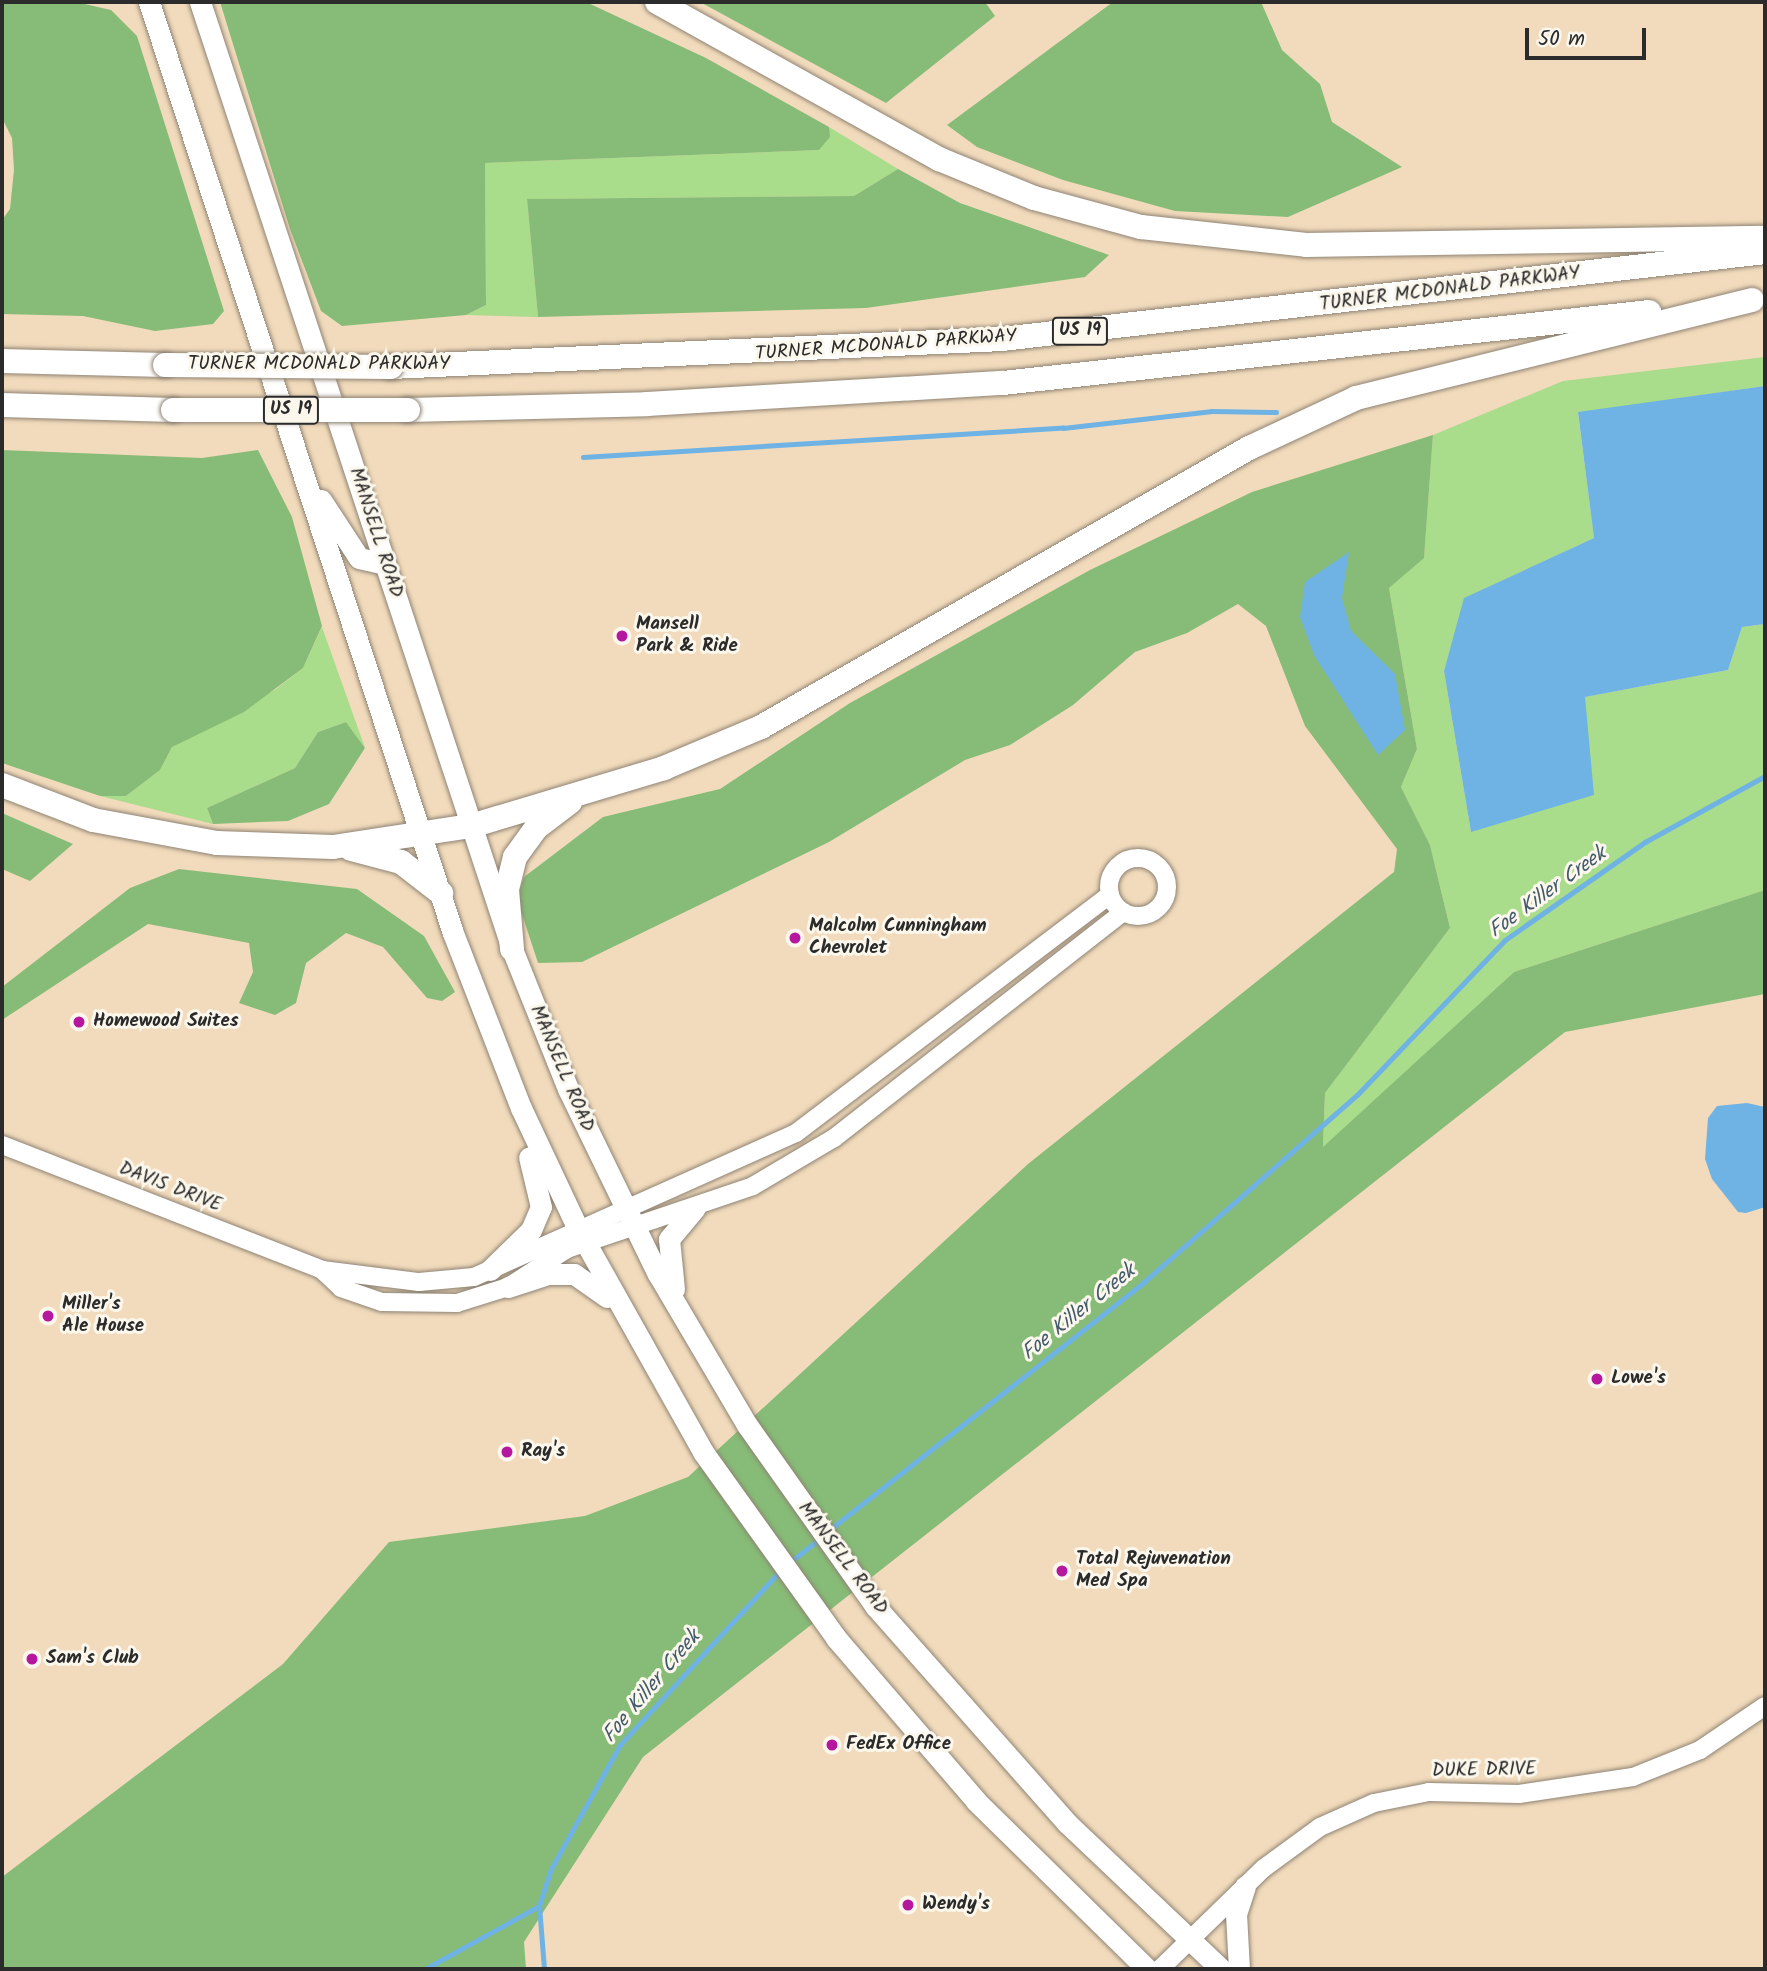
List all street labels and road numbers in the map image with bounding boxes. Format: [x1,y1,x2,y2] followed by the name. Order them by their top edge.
[1319,263,1581,317] street label: TURNER MCDONALD PARKWAY
[1050,316,1110,346] road number: US 19
[755,325,1017,367] street label: TURNER MCDONALD PARKWAY
[188,354,450,376] street label: TURNER MCDONALD PARKWAY
[261,396,321,424] road number: US 19
[343,465,407,601] street label: MANSELL ROAD
[524,1002,598,1136] street label: MANSELL ROAD
[116,1158,224,1218] street label: DAVIS DRIVE
[792,1498,892,1620] street label: MANSELL ROAD
[1432,1759,1536,1783] street label: DUKE DRIVE

